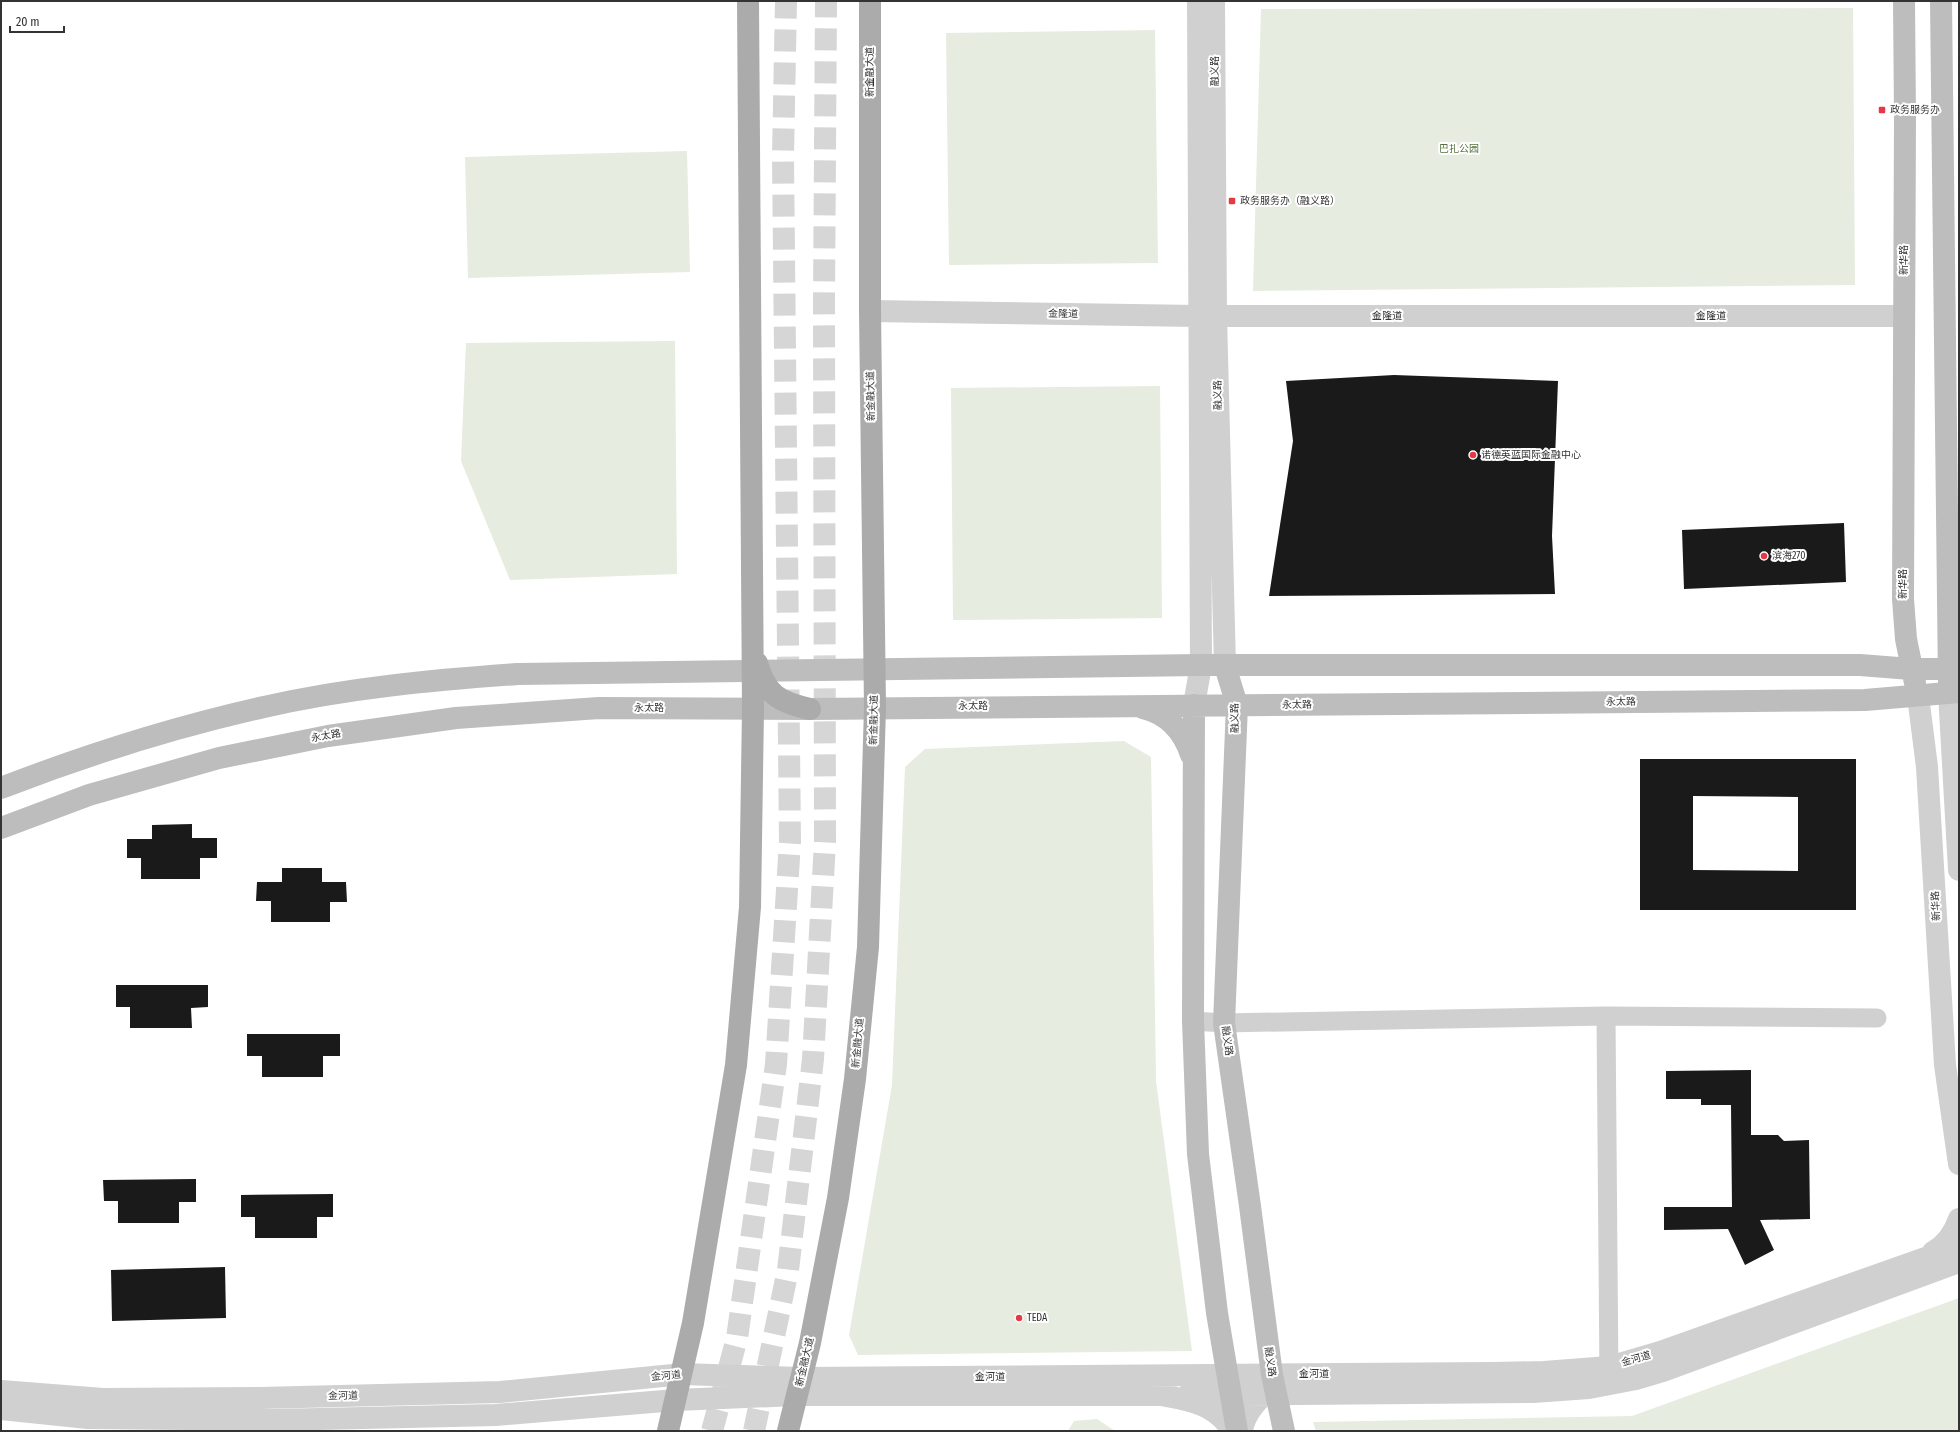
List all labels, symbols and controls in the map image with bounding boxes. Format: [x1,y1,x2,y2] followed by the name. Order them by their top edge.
[10,8,64,34] scale bar
[16,15,40,29] text: 20 m
[864,47,876,97] street label: 新金融大道
[1209,56,1221,86] street label: 融义路
[1890,104,1940,116] place label: 政务服务办
[1877,105,1887,115] marker: 政务服务办
[1439,143,1479,155] park label: 巴扎公园
[1240,195,1340,207] place label: 政务服务办（融义路）
[1227,196,1237,206] marker: 政务服务办（融义路）
[1898,245,1910,275] street label: 新华路
[1048,308,1078,320] street label: 金隆道
[1372,310,1402,322] street label: 金隆道
[1696,310,1726,322] street label: 金隆道
[865,371,877,421] street label: 新金融大道
[1212,380,1224,410] street label: 融义路
[1481,449,1581,461] place label: 诺德英蓝国际金融中心
[1468,450,1478,460] marker: 诺德英蓝国际金融中心
[1772,550,1806,562] place label: 滨海270
[1759,551,1769,561] marker: 滨海270
[1897,569,1909,599] street label: 新华路
[868,695,880,745] street label: 新金融大道
[1606,696,1636,708] street label: 永太路
[1282,699,1312,711] street label: 永太路
[958,700,988,712] street label: 永太路
[634,702,664,714] street label: 永太路
[1229,703,1241,733] street label: 融义路
[310,727,342,745] street label: 永太路
[1929,891,1943,921] street label: 新华路
[850,1018,866,1068] street label: 新金融大道
[1219,1025,1235,1057] street label: 融义路
[1027,1312,1048,1324] place label: TEDA
[1014,1313,1024,1323] marker: TEDA
[794,1336,816,1388] street label: 新金融大道
[1262,1346,1278,1378] street label: 融义路
[1620,1349,1652,1369] street label: 金河道
[1299,1368,1329,1380] street label: 金河道
[651,1369,681,1383] street label: 金河道
[975,1371,1005,1383] street label: 金河道
[328,1390,358,1402] street label: 金河道

